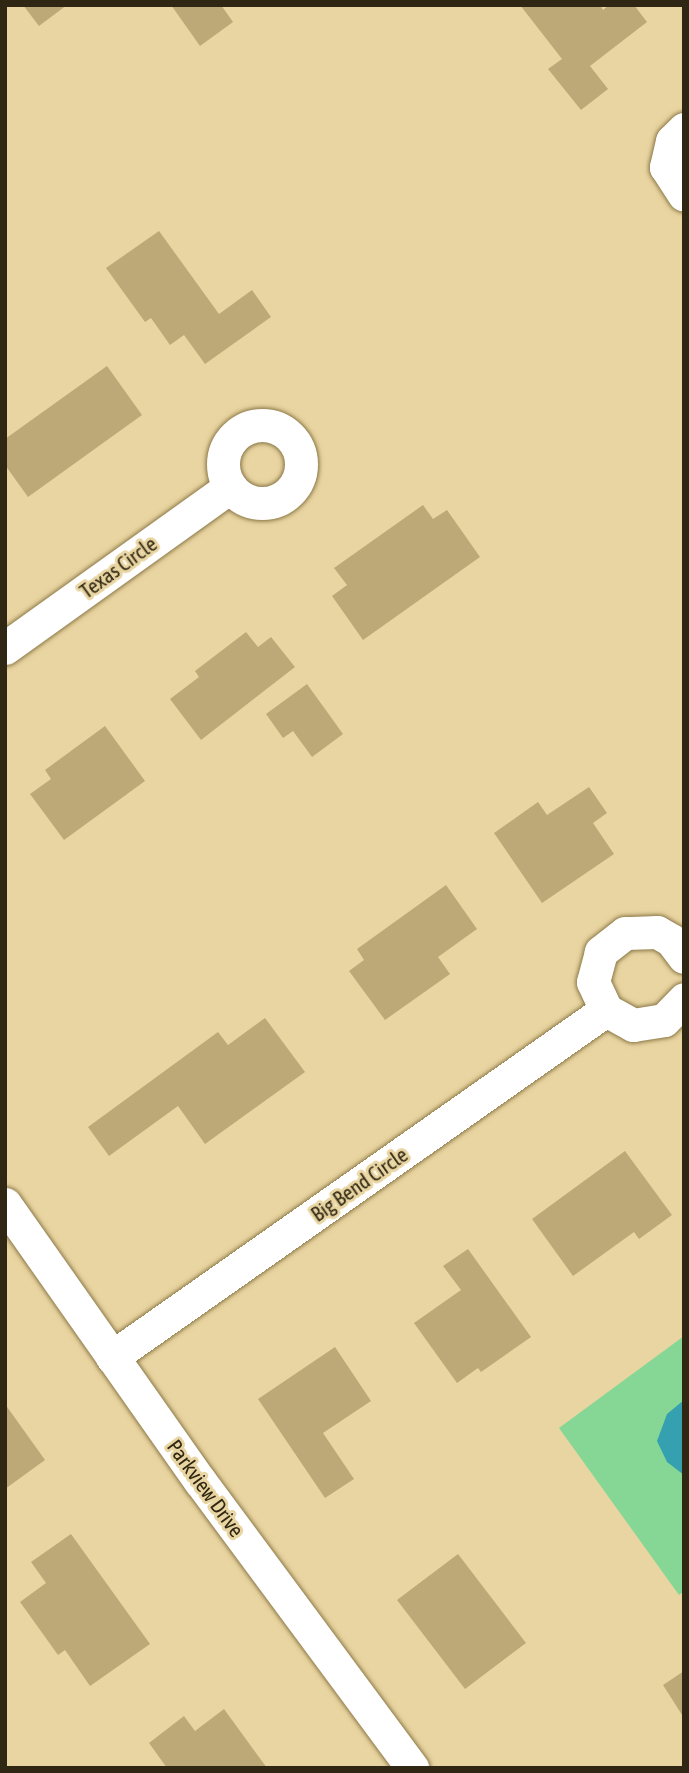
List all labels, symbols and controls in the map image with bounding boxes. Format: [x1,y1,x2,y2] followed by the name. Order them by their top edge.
[75,531,161,603] street label: Texas Circle
[306,1141,412,1227] street label: Big Bend Circle
[162,1434,250,1542] street label: Parkview Drive

